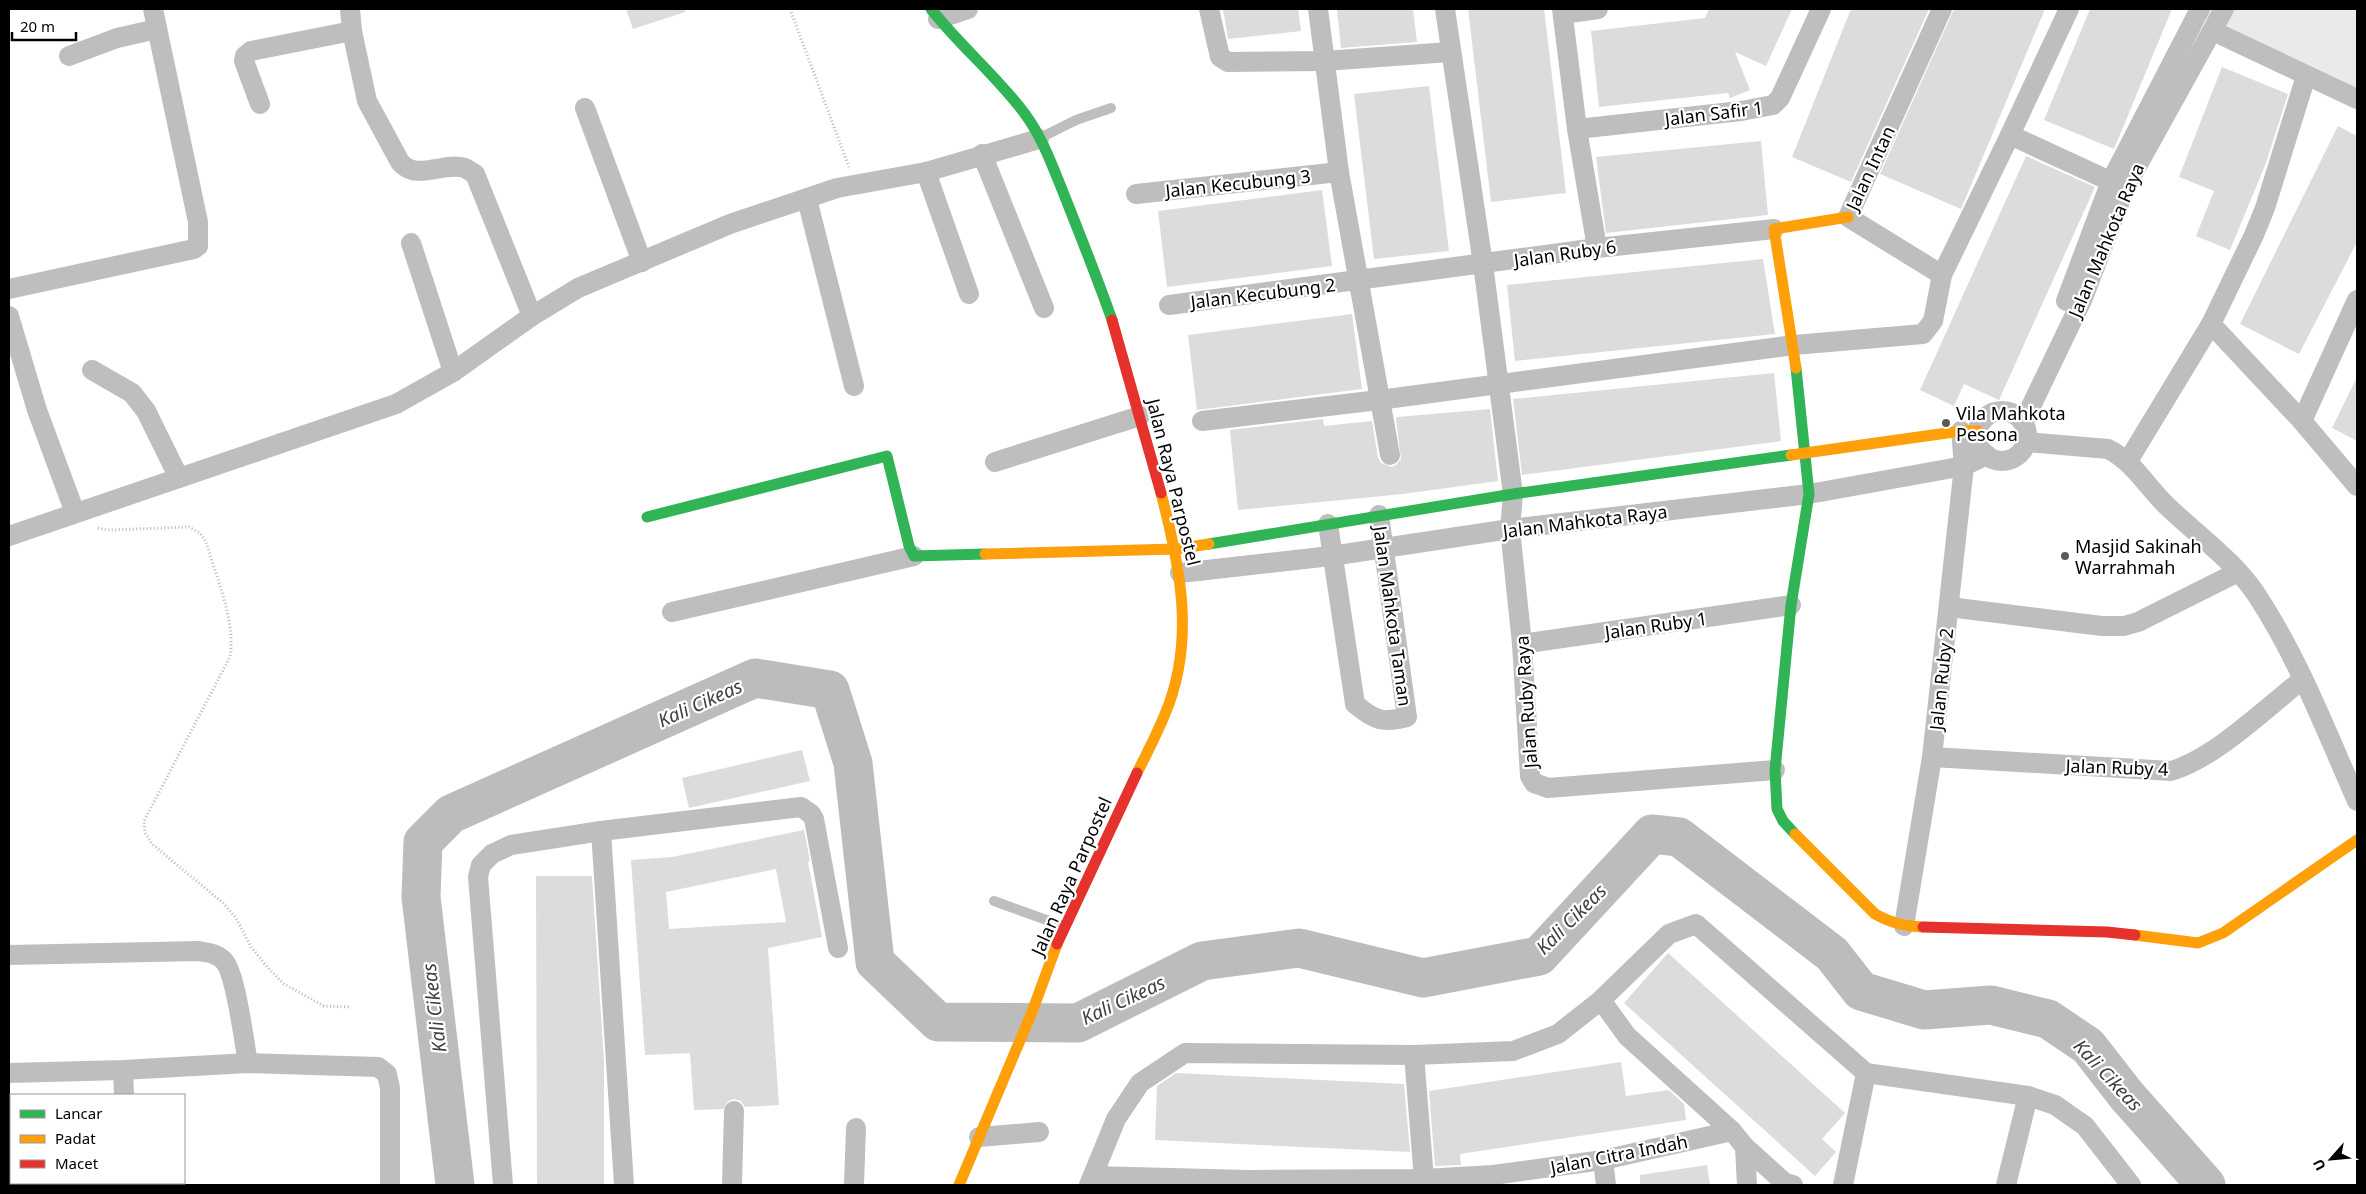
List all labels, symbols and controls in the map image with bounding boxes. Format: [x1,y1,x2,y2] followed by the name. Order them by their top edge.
[12,10,76,42] scale bar
[20,16,55,36] text: 20 m
[1662,95,1764,131] street label: Jalan Safir 1
[1839,122,1900,216] street label: Jalan Intan
[2062,159,2149,323] street label: Jalan Mahkota Raya
[1162,163,1312,203] street label: Jalan Kecubung 3
[1510,234,1618,272] street label: Jalan Ruby 6
[1187,272,1337,314] street label: Jalan Kecubung 2
[1141,394,1206,568] street label: Jalan Raya Parpostel
[1956,401,2066,446] place label: Vila Mahkota Pesona
[1940,417,1952,429] marker: Vila Mahkota Pesona
[1499,499,1669,543] street label: Jalan Mahkota Raya
[1368,522,1418,708] street label: Jalan Mahkota Taman
[2075,534,2202,579] place label: Masjid Sakinah Warrahmah
[2059,550,2071,562] marker: Masjid Sakinah Warrahmah
[1601,606,1709,644] street label: Jalan Ruby 1
[1923,627,1958,733] street label: Jalan Ruby 2
[1509,635,1543,771] street label: Jalan Ruby Raya
[654,673,746,733] water label: Kali Cikeas
[2063,753,2169,781] street label: Jalan Ruby 4
[1024,793,1117,961] street label: Jalan Raya Parpostel
[1530,878,1612,960] water label: Kali Cikeas
[416,962,452,1054] water label: Kali Cikeas
[1077,969,1169,1031] water label: Kali Cikeas
[2068,1033,2148,1117] water label: Kali Cikeas
[10,1094,185,1184] legend
[55,1103,102,1123] text: Lancar
[55,1128,96,1148] text: Padat
[1546,1129,1690,1179] street label: Jalan Citra Indah
[2306,1134,2356,1184] north arrow
[55,1153,99,1173] text: Macet
[2308,1156,2330,1174] text: U

